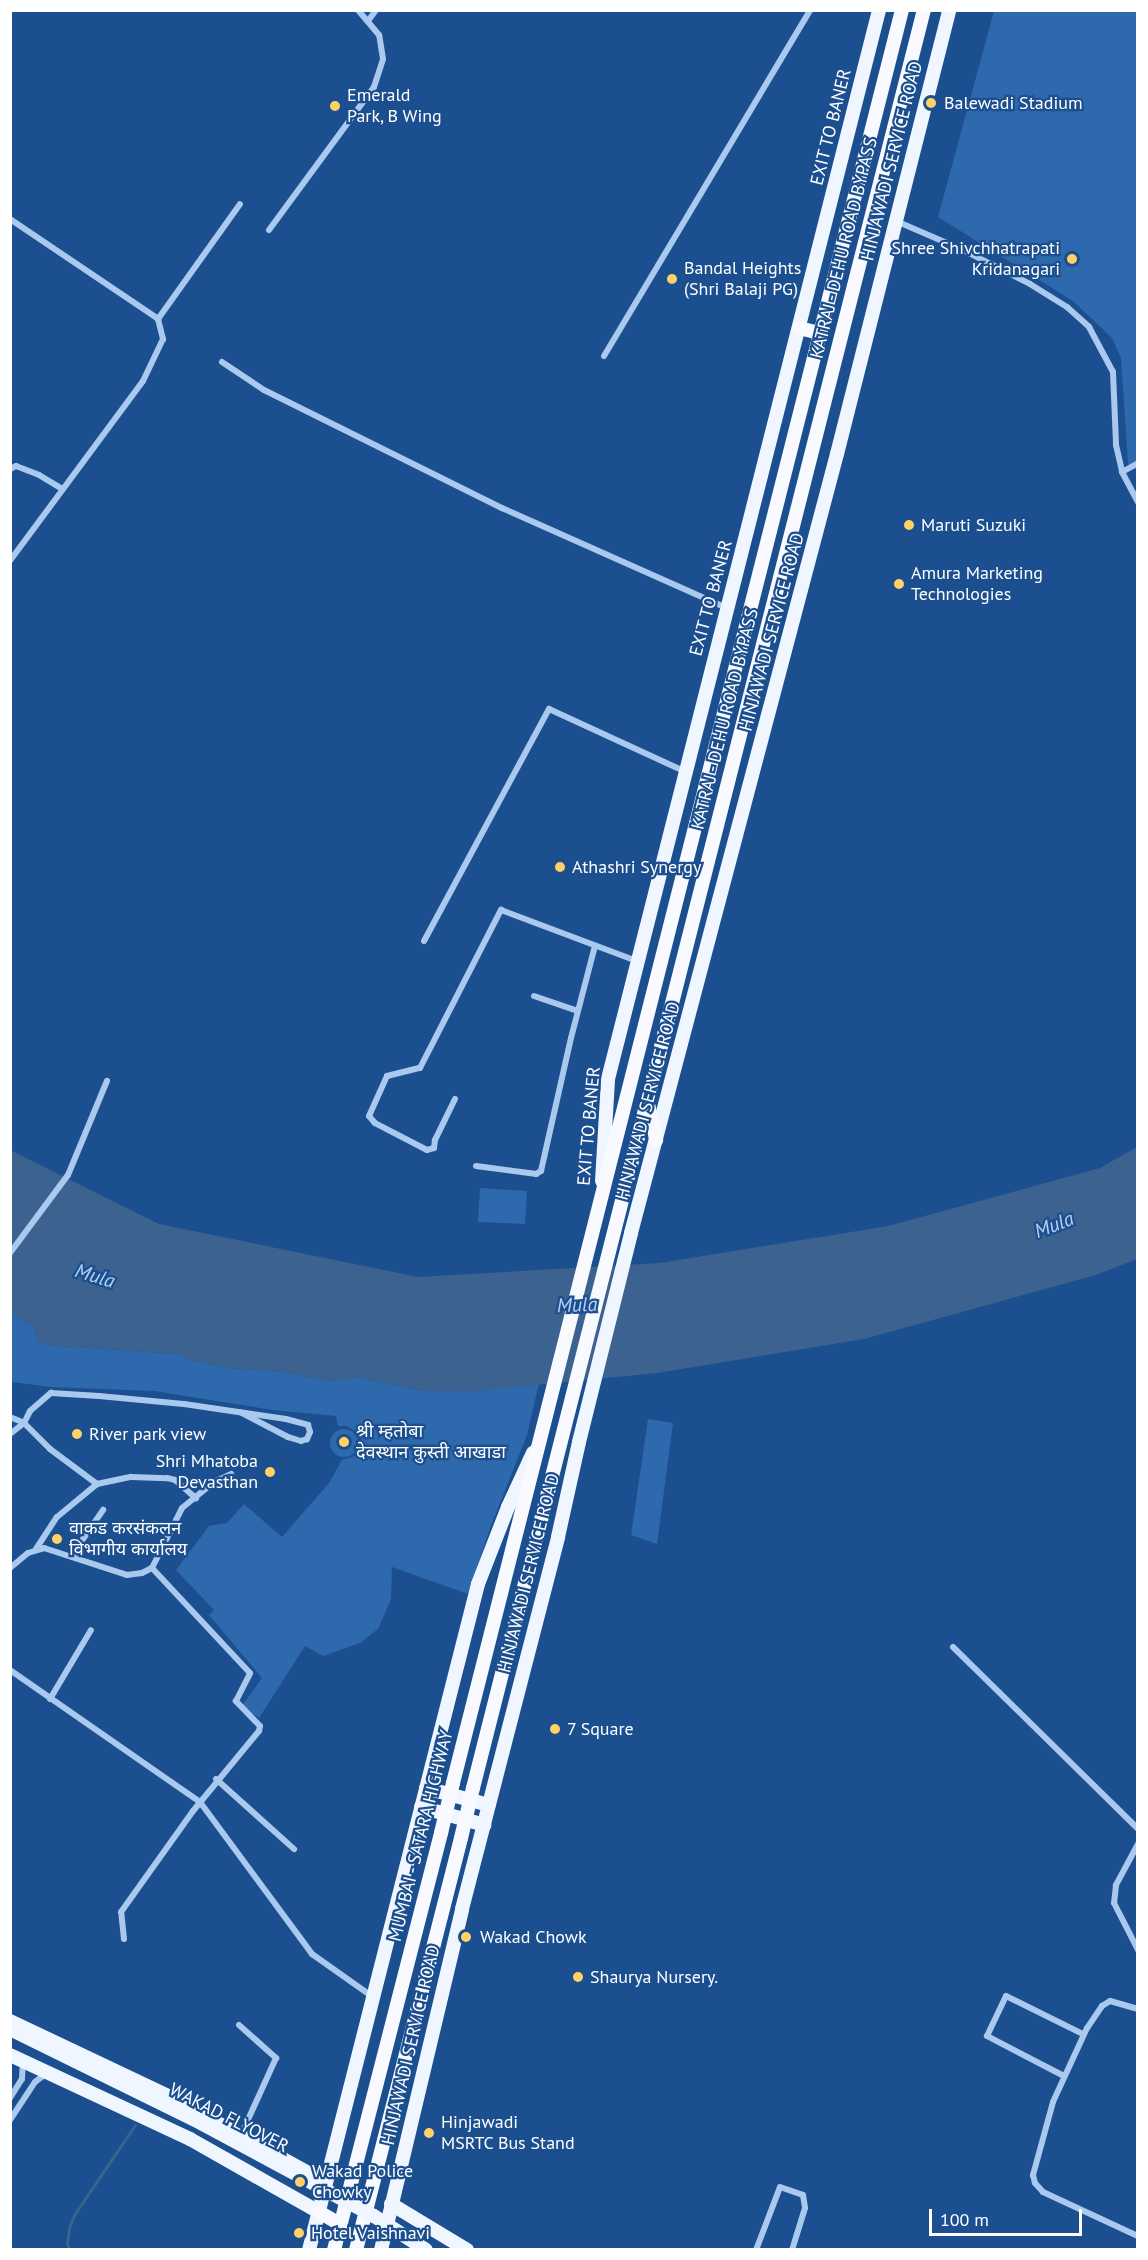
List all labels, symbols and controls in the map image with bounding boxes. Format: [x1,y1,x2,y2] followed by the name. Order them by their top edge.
[857,59,927,263] street label: HINJAWADI SERVICE ROAD
[806,66,856,188] street label: EXIT TO BANER
[347,85,444,128] place label: Emerald Park, B Wing
[944,92,1083,114] place label: Balewadi Stadium
[922,94,940,112] marker: Balewadi Stadium
[328,99,342,113] marker: Emerald Park, B Wing
[806,134,882,362] street label: KATRAJ - DEHU ROAD BYPASS
[891,238,1060,280] place label: Shree Shivchhatrapati Kridanagari
[1065,252,1079,266] marker: Shree Shivchhatrapati Kridanagari
[684,258,801,300] place label: Bandal Heights (Shri Balaji PG)
[665,272,679,286] marker: Bandal Heights (Shri Balaji PG)
[921,514,1026,536] place label: Maruti Suzuki
[902,518,916,532] marker: Maruti Suzuki
[735,530,809,734] street label: HINJAWADI SERVICE ROAD
[685,537,737,659] street label: EXIT TO BANER
[911,563,1043,606] place label: Amura Marketing Technologies
[892,577,906,591] marker: Amura Marketing Technologies
[687,605,763,833] street label: KATRAJ - DEHU ROAD BYPASS
[572,856,701,878] place label: Athashri Synergy
[553,860,567,874] marker: Athashri Synergy
[611,999,685,1203] street label: HINJAWADI SERVICE ROAD
[573,1065,605,1187] street label: EXIT TO BANER
[1031,1207,1077,1243] water label: Mula
[72,1259,118,1293] water label: Mula
[556,1292,598,1318] water label: Mula
[356,1421,506,1464] place label: श्री म्हतोबा देवस्थान कुस्ती आखाडा
[89,1423,207,1445] place label: River park view
[70,1427,84,1441] marker: River park view
[337,1435,351,1449] marker: श्री म्हतोबा देवस्थान कुस्ती आखाडा
[156,1451,258,1494] place label: Shri Mhatoba Devasthan
[263,1465,277,1479] marker: Shri Mhatoba Devasthan
[494,1471,564,1675] street label: HINJAWADI SERVICE ROAD
[69,1518,187,1561] place label: वाकड करसंकलन विभागीय कार्यालय
[50,1532,64,1546] marker: वाकड करसंकलन विभागीय कार्यालय
[567,1718,635,1740] place label: 7 Square
[548,1722,562,1736] marker: 7 Square
[384,1726,458,1946] street label: MUMBAI - SATARA HIGHWAY
[480,1926,587,1948] place label: Wakad Chowk
[457,1928,475,1946] marker: Wakad Chowk
[377,1943,445,2147] street label: HINJAWADI SERVICE ROAD
[590,1966,718,1988] place label: Shaurya Nursery.
[571,1970,585,1984] marker: Shaurya Nursery.
[166,2079,292,2157] street label: WAKAD FLYOVER
[441,2112,575,2154] place label: Hinjawadi MSRTC Bus Stand
[422,2126,436,2140] marker: Hinjawadi MSRTC Bus Stand
[312,2161,413,2204] place label: Wakad Police Chowky
[293,2175,307,2189] marker: Wakad Police Chowky
[932,2197,1085,2235] scale bar
[940,2208,989,2231] text: 100 m
[311,2222,431,2244] place label: Hotel Vaishnavi
[292,2226,306,2240] marker: Hotel Vaishnavi

